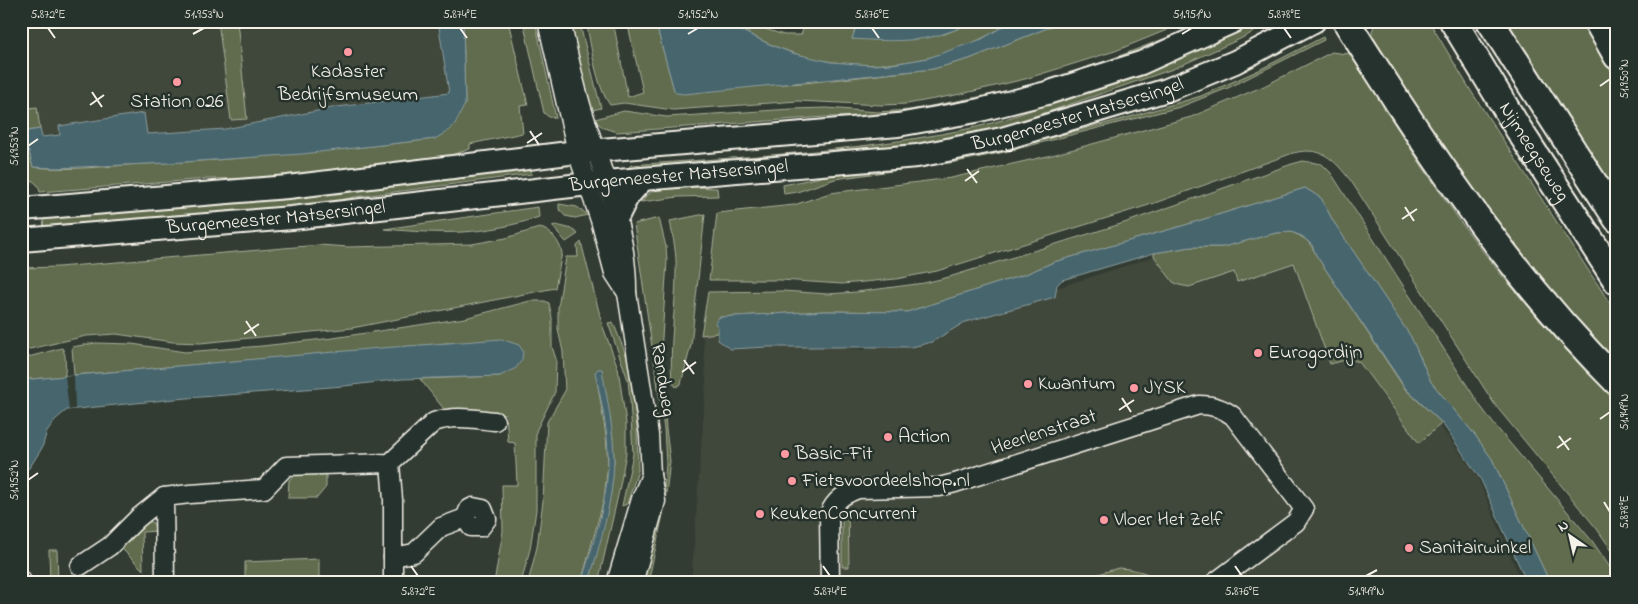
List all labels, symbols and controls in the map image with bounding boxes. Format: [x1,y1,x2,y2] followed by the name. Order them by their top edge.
[30,6,66,24] text: 5.872°E
[184,6,224,24] text: 51.953°N
[443,6,477,24] text: 5.874°E
[678,6,718,24] text: 51.952°N
[855,6,889,24] text: 5.876°E
[1173,6,1211,24] text: 51.951°N
[1267,6,1301,24] text: 5.878°E
[342,46,354,58] marker: Kadaster Bedrijfsmuseum
[277,58,418,110] place label: Kadaster Bedrijfsmuseum
[1616,59,1634,99] text: 51.950°N
[968,70,1188,159] street label: Burgemeester Matsersingel
[171,76,183,88] marker: Station 026
[130,88,224,117] place label: Station 026
[1491,97,1577,208] street label: Nijmeegseweg
[6,126,24,166] text: 51.953°N
[567,152,789,201] street label: Burgemeester Matsersingel
[165,193,387,243] street label: Burgemeester Matsersingel
[1268,339,1363,369] place label: Eurogordijn
[641,341,682,419] street label: Randweg
[1252,347,1264,359] marker: Eurogordijn
[1038,370,1115,399] place label: Kwantum
[1144,374,1186,403] place label: JYSK
[1022,378,1034,390] marker: Kwantum
[1128,382,1140,394] marker: JYSK
[1616,394,1634,430] text: 51.949°N
[988,402,1101,464] street label: Heerlenstraat
[898,423,950,452] place label: Action
[882,431,894,443] marker: Action
[794,440,873,469] place label: Basic-Fit
[779,448,791,460] marker: Basic-Fit
[6,460,24,500] text: 51.952°N
[801,467,970,496] place label: Fietsvoordeelshop.nl
[786,475,798,487] marker: Fietsvoordeelshop.nl
[1616,495,1634,529] text: 5.878°E
[770,500,917,529] place label: KeukenConcurrent
[1113,506,1223,535] place label: Vloer Het Zelf
[754,508,766,520] marker: KeukenConcurrent
[1546,512,1596,562] north arrow
[1098,514,1110,526] marker: Vloer Het Zelf
[1554,515,1573,538] text: N
[1419,534,1531,563] place label: Sanitairwinkel
[1403,542,1415,554] marker: Sanitairwinkel
[400,583,436,601] text: 5.872°E
[813,583,847,601] text: 5.874°E
[1225,583,1259,601] text: 5.876°E
[1348,583,1384,601] text: 51.949°N

